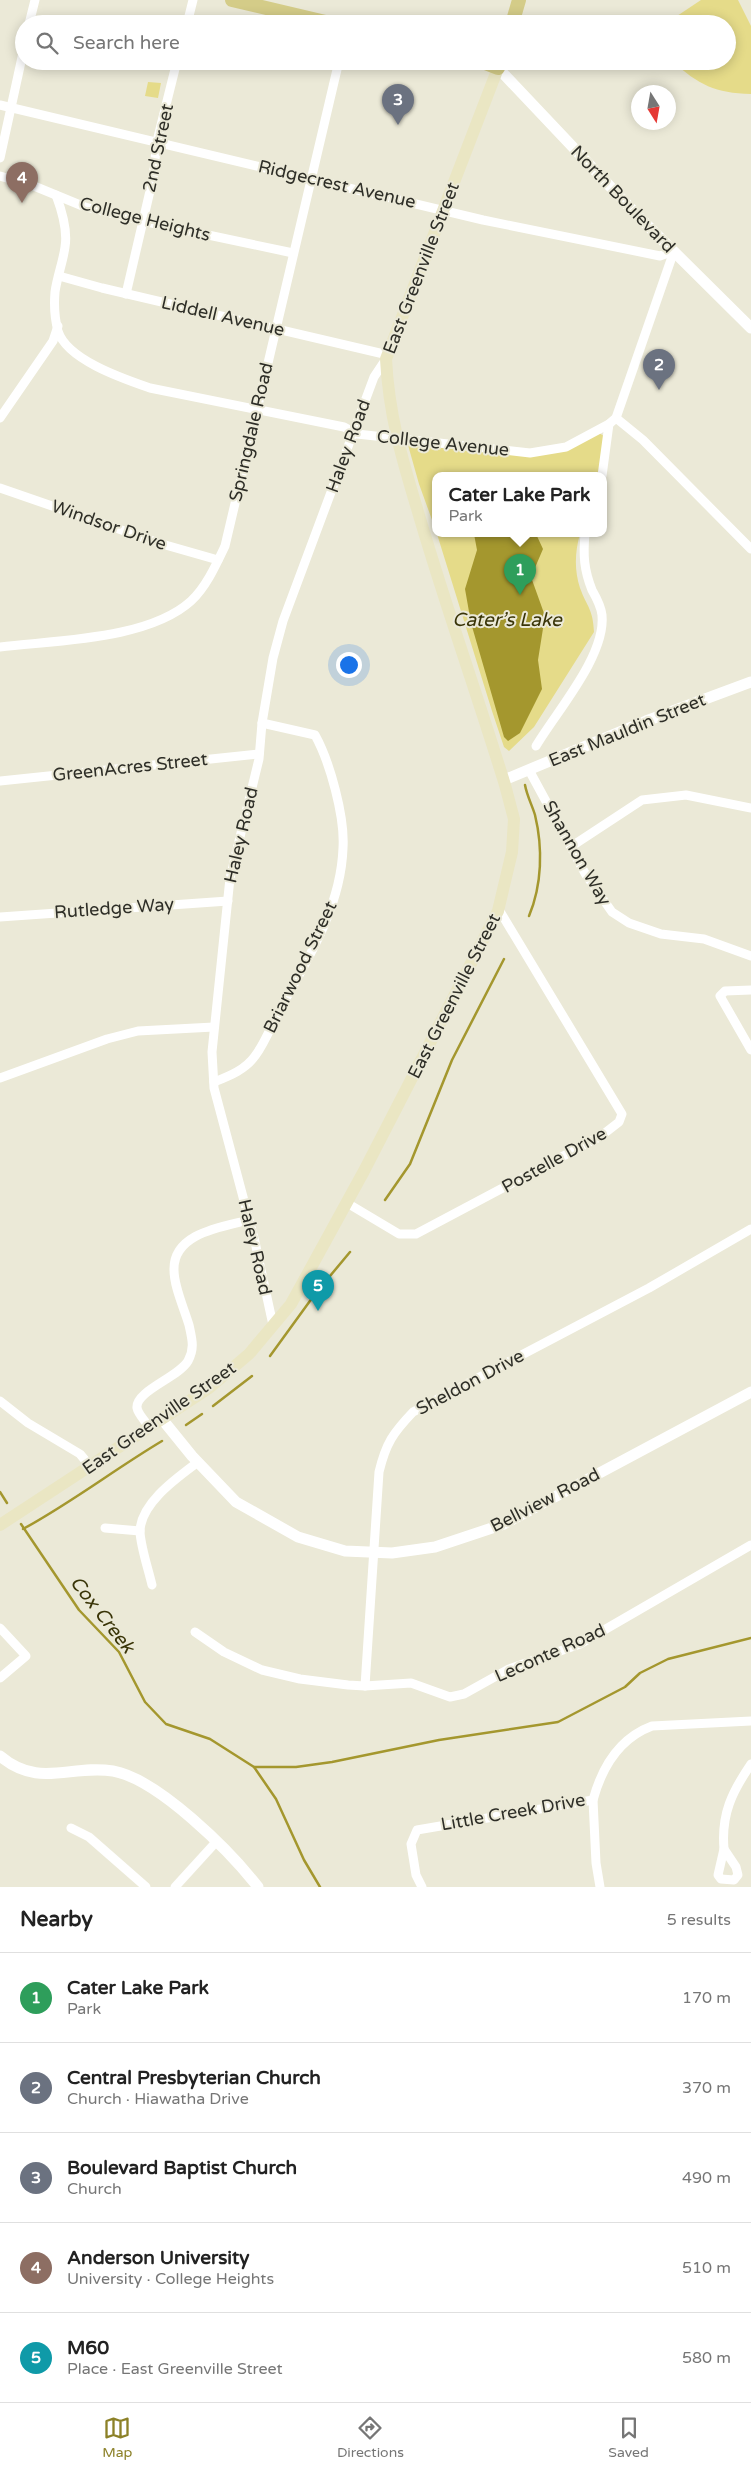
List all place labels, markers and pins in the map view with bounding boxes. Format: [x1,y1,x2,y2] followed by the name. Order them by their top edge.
[382,84,414,125] pin: 3
[6,162,38,203] pin: 4
[643,349,675,390] pin: 2
[504,554,536,595] pin: 1
[302,1270,334,1311] pin: 5

